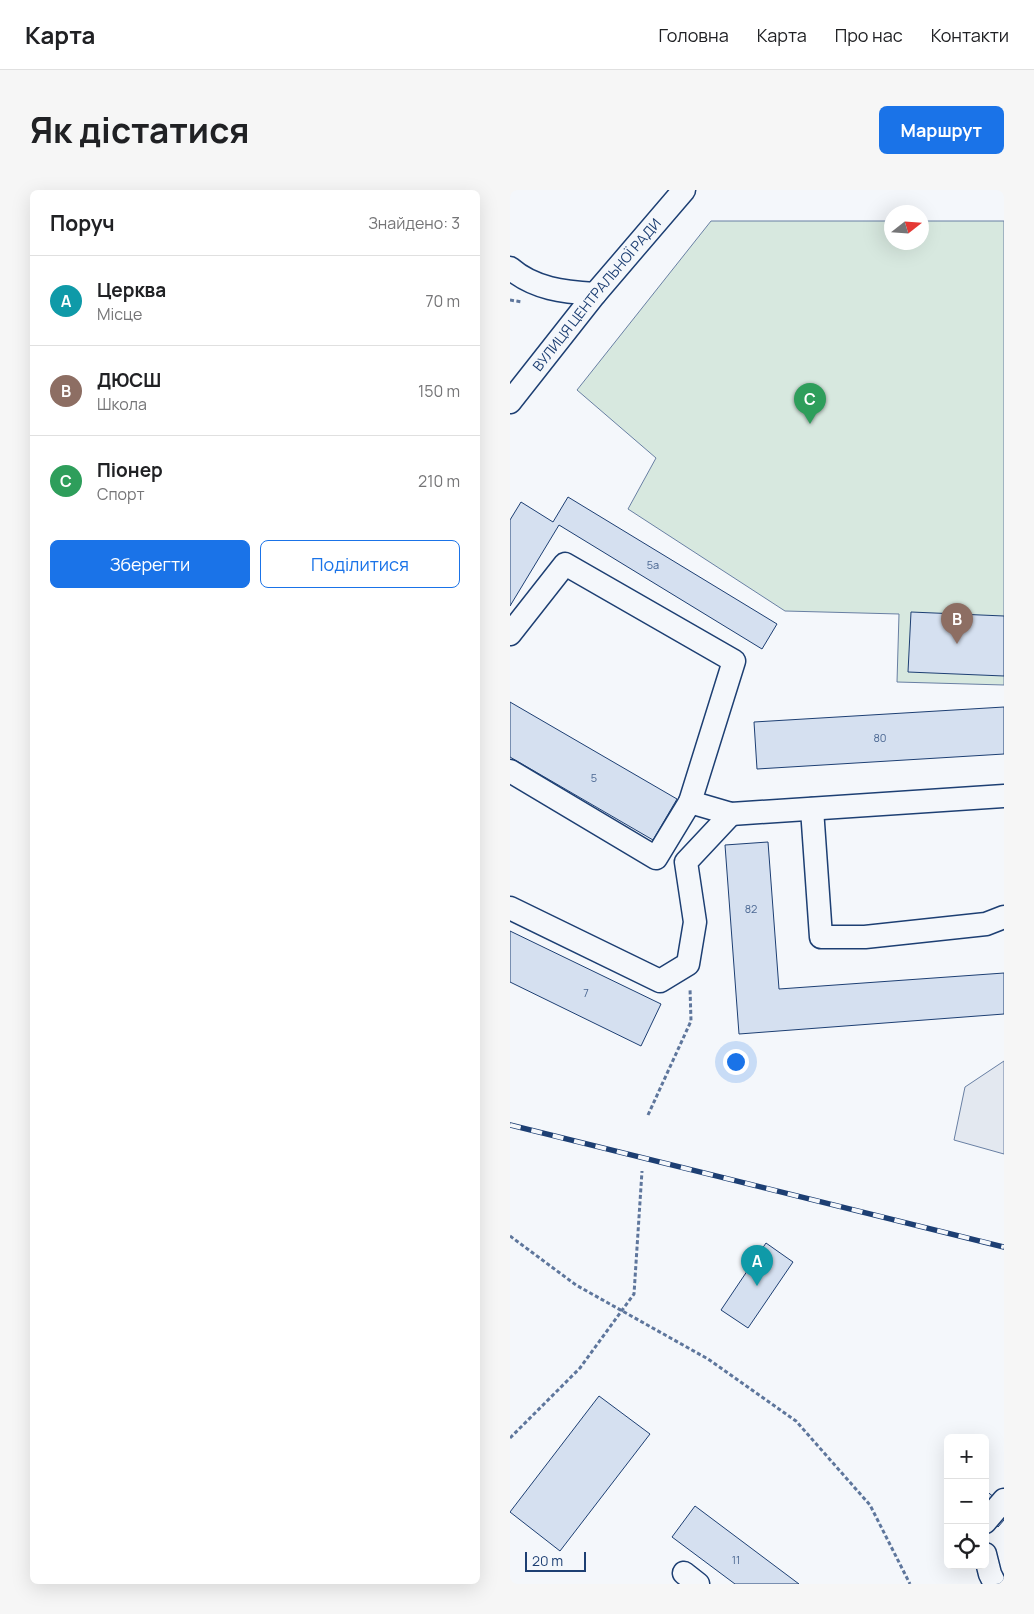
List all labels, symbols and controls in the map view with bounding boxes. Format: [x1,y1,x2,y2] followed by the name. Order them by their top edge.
[25,18,95,51] text: Карта
[659,23,729,47] text: Головна
[757,23,807,47] text: Карта
[835,23,903,47] text: Про нас
[931,23,1009,47] text: Контакти
[30,106,249,154] text: Як дістатися
[879,106,1004,154] button: Маршрут
[884,205,929,250] north arrow
[50,209,115,237] text: Поруч
[368,212,460,234] text: Знайдено: 3
[528,214,665,375] street label: ВУЛИЦЯ ЦЕНТРАЛЬНОЇ РАДИ
[97,277,166,303] text: Церква
[61,290,71,312] text: A
[425,290,460,312] text: 70 m
[97,303,142,325] text: Місце
[97,367,161,393] text: ДЮСШ
[61,380,71,402] text: B
[418,380,460,402] text: 150 m
[794,383,826,424] pin: C
[97,393,147,415] text: Школа
[97,457,163,483] text: Піонер
[60,470,72,492] text: C
[418,470,460,492] text: 210 m
[97,483,145,505] text: Спорт
[50,540,250,588] button: Зберегти
[260,540,460,588] button: Поділитися
[647,557,659,572] house number: 5а
[941,603,973,644] pin: B
[873,730,887,745] house number: 80
[591,770,597,785] house number: 5
[745,901,757,916] house number: 82
[583,985,589,1000] house number: 7
[723,1049,749,1075] your location
[741,1245,773,1286] pin: A
[944,1434,989,1569] map controls
[944,1434,989,1479] button: +
[944,1479,989,1524] button: −
[944,1524,989,1569] button: locate
[525,1549,586,1572] scale bar
[532,1551,563,1570] text: 20 m
[732,1552,740,1567] house number: 11

